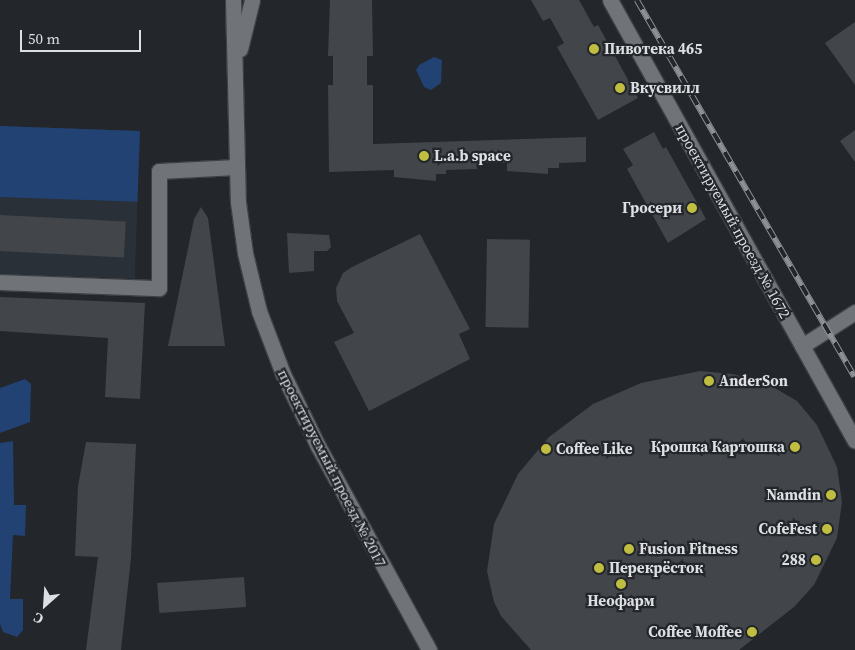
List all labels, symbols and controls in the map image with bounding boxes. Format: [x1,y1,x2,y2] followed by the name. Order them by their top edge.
[22,20,144,52] scale bar
[28,28,60,49] text: 50 m
[604,40,702,58] place label: Пивотека 465
[588,43,600,55] marker: Пивотека 465
[630,79,700,97] place label: Вкусвилл
[614,82,626,94] marker: Вкусвилл
[672,121,794,321] street label: проектируемый проезд № 1672
[434,147,511,165] place label: L.a.b space
[418,150,430,162] marker: L.a.b space
[622,199,682,217] place label: Гросери
[686,202,698,214] marker: Гросери
[274,366,390,570] street label: проектируемый проезд № 2017
[719,372,788,390] place label: AnderSon
[703,375,715,387] marker: AnderSon
[651,438,785,456] place label: Крошка Картошка
[556,440,633,458] place label: Coffee Like
[789,441,801,453] marker: Крошка Картошка
[540,443,552,455] marker: Coffee Like
[766,486,821,504] place label: Namdin
[825,489,837,501] marker: Namdin
[758,520,817,538] place label: CofeFest
[821,523,833,535] marker: CofeFest
[639,540,738,558] place label: Fusion Fitness
[623,543,635,555] marker: Fusion Fitness
[782,551,806,569] place label: 288
[810,554,822,566] marker: 288
[609,559,703,577] place label: Перекрёсток
[593,562,605,574] marker: Перекрёсток
[615,578,627,590] marker: Неофарм
[20,580,70,630] north arrow
[587,592,655,610] place label: Неофарм
[30,608,47,629] text: С
[648,623,742,641] place label: Coffee Moffee
[746,626,758,638] marker: Coffee Moffee

